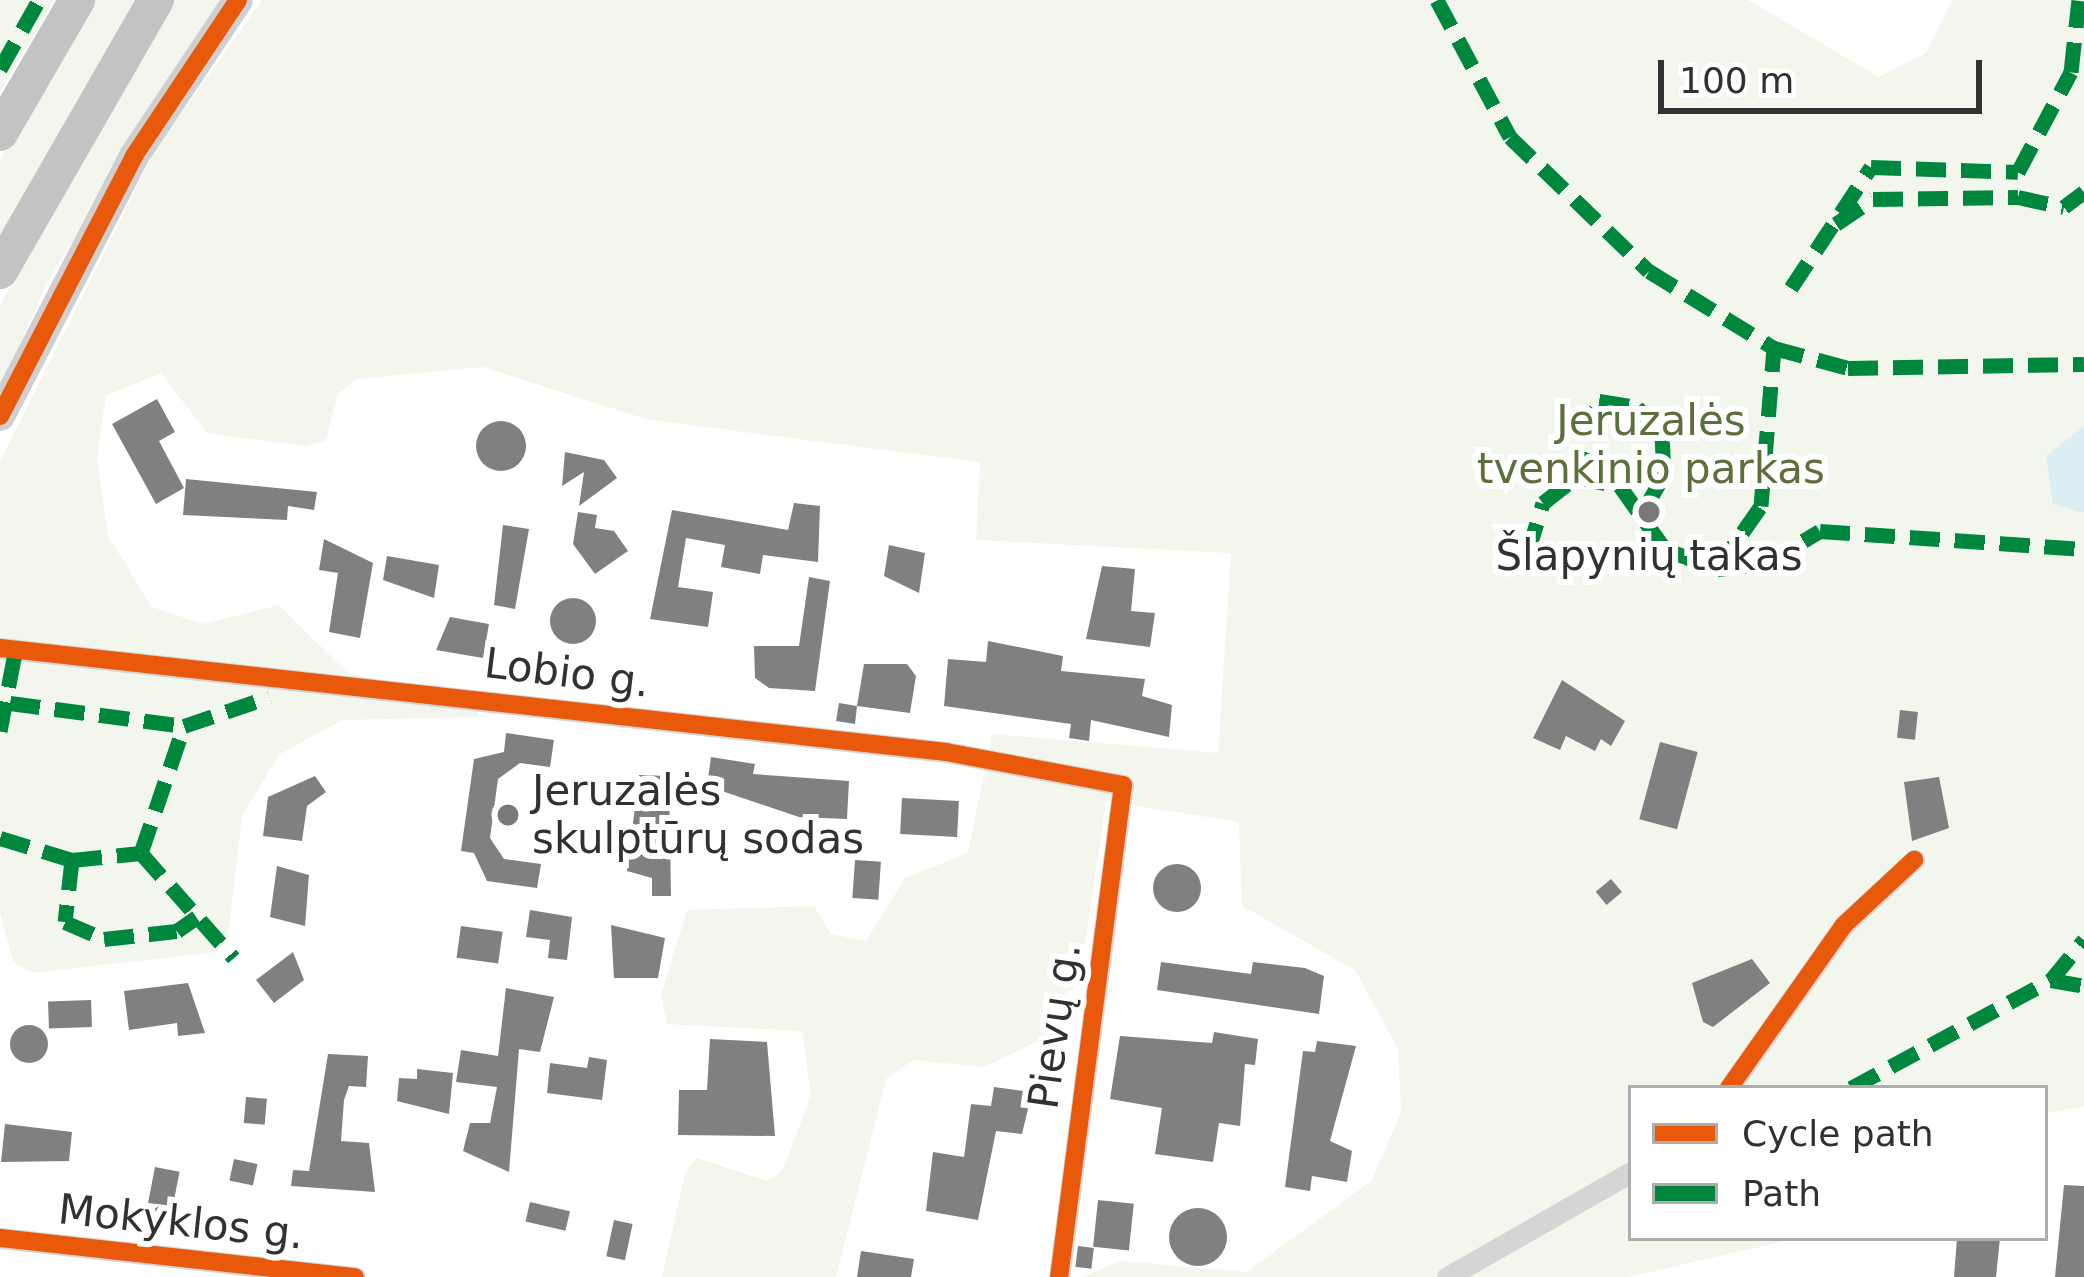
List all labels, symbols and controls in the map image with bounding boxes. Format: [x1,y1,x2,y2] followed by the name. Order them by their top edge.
[1664,36,1988,110] scale bar
[1679,60,1794,101] text: 100 m
[1477,396,1825,494] park label: Jeruzalės tvenkinio parkas
[1636,499,1662,525] marker: Šlapynių takas
[1495,531,1803,581] place label: Šlapynių takas
[482,638,652,708] street label: Lobio g.
[532,766,864,864] place label: Jeruzalės skulptūrų sodas
[495,802,521,828] marker: Jeruzalės skulptūrų sodas
[1018,940,1092,1112] street label: Pievų g.
[1628,1085,2048,1241] legend
[1742,1113,1934,1154] text: Cycle path
[1742,1173,1821,1214] text: Path
[56,1184,306,1260] street label: Mokyklos g.

